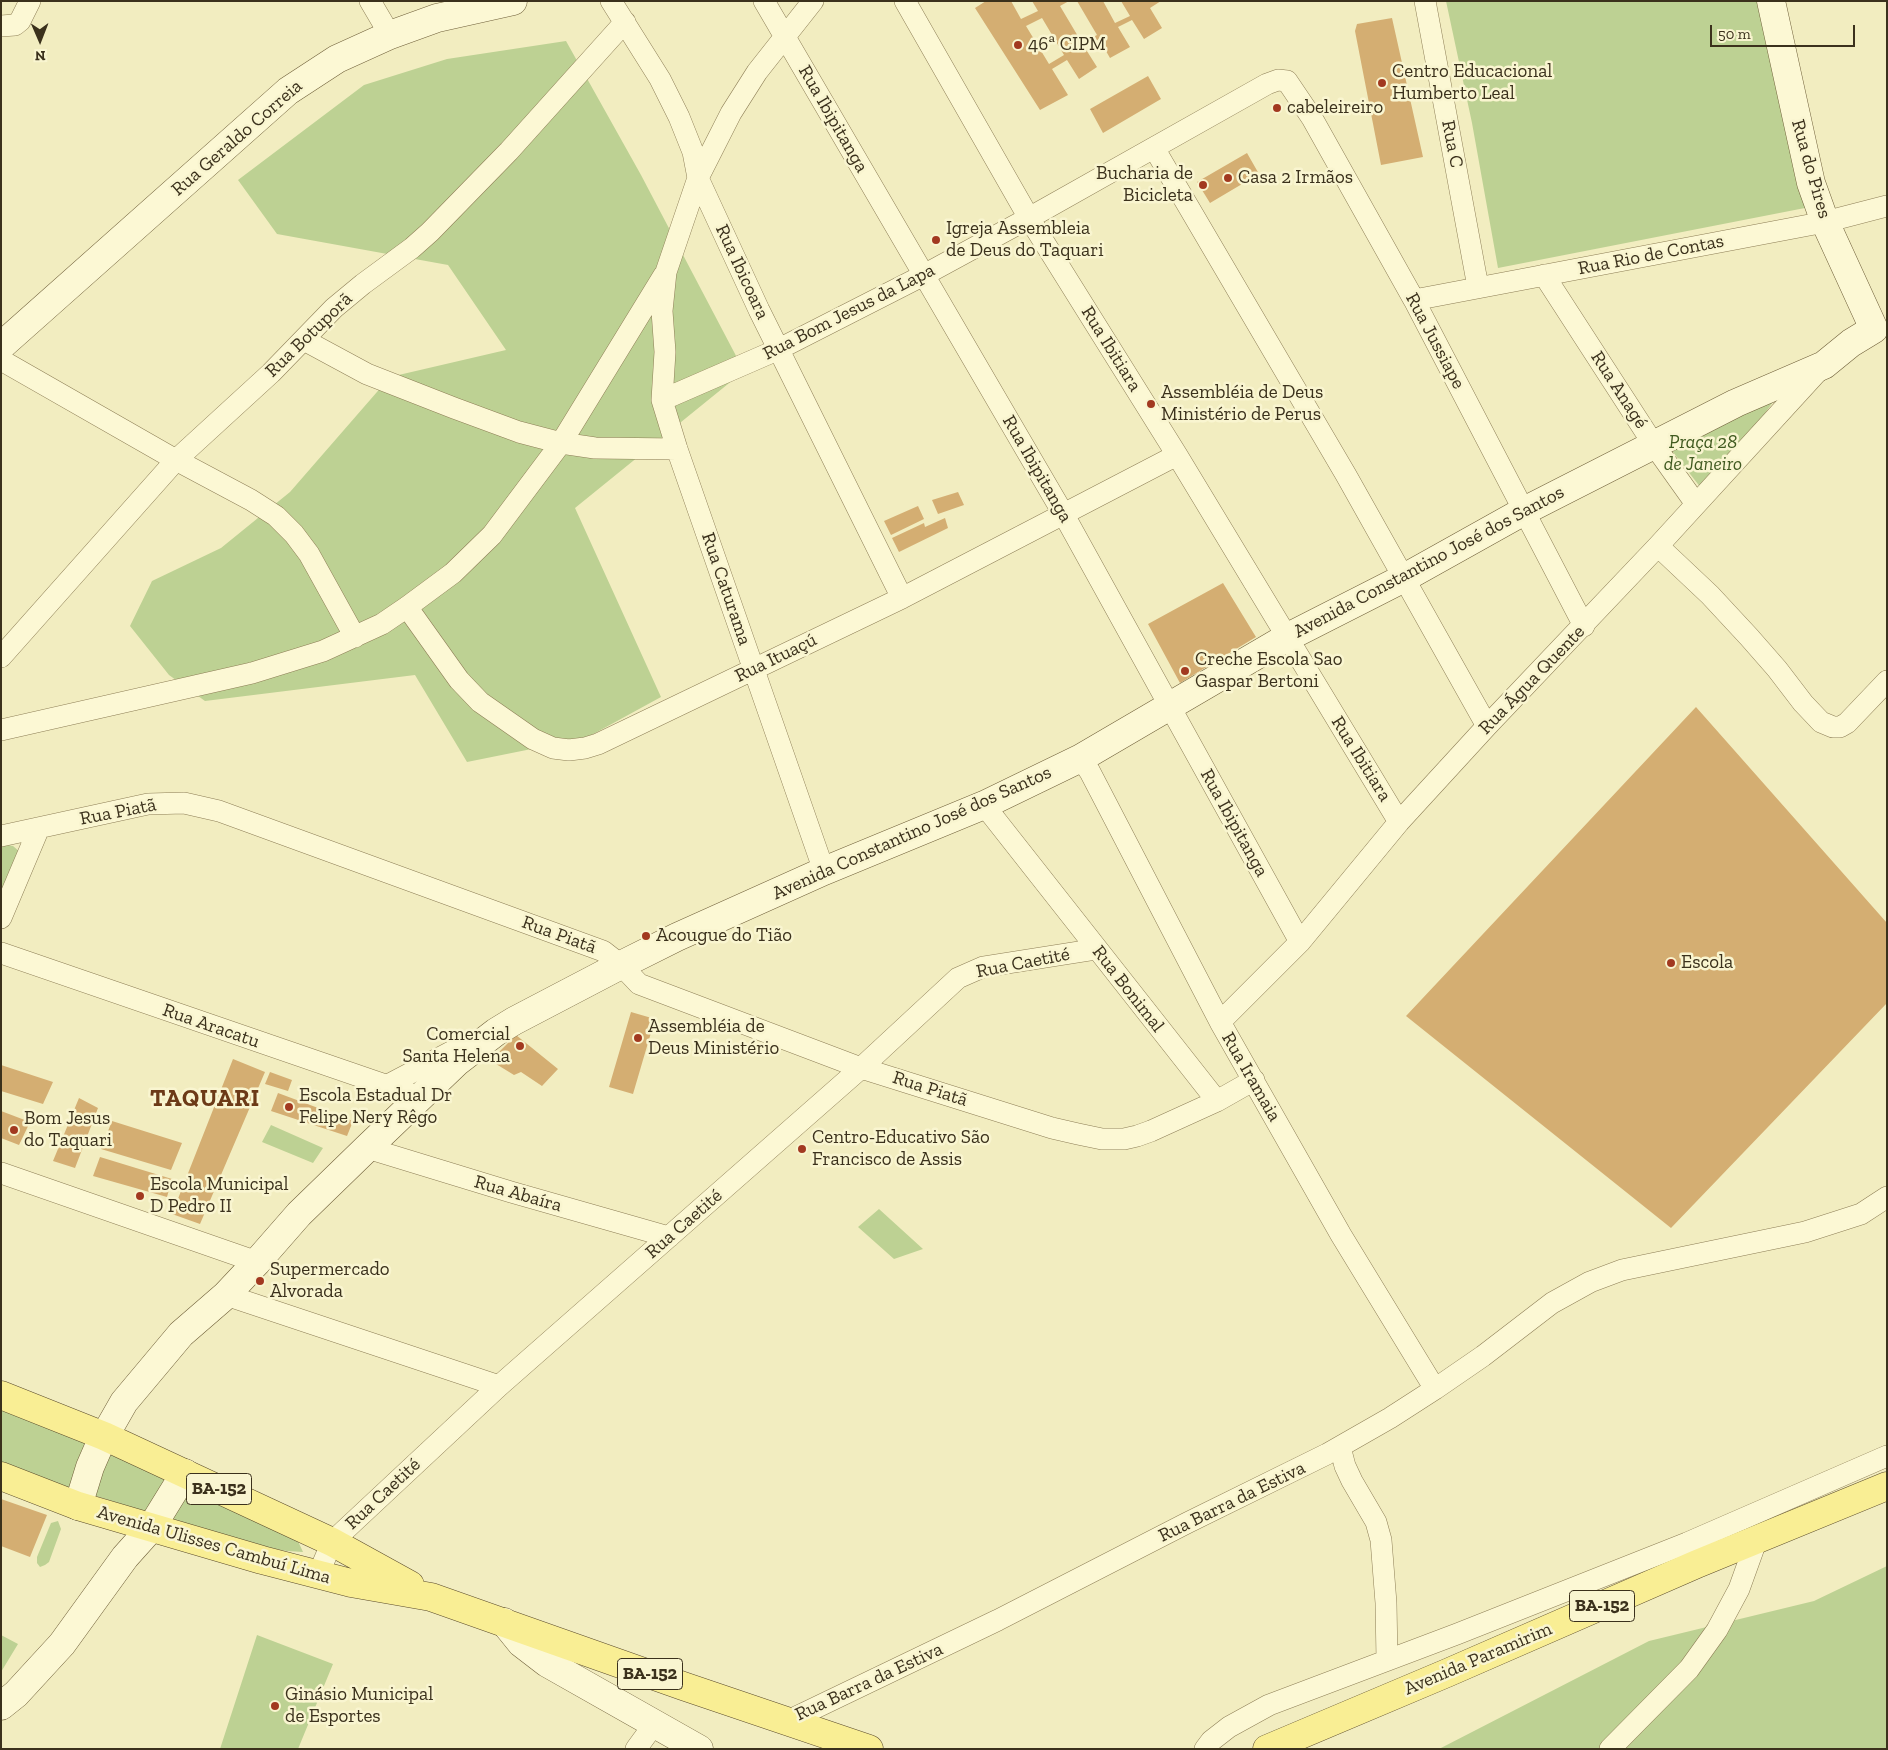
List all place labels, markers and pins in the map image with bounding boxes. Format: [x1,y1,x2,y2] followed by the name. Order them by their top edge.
[1028,34,1106,56] place label: 46ª CIPM
[1012,39,1024,51] marker: 46ª CIPM
[1392,61,1552,105] place label: Centro Educacional Humberto Leal
[1376,77,1388,89] marker: Centro Educacional Humberto Leal
[1287,97,1383,119] place label: cabeleireiro
[1271,102,1283,114] marker: cabeleireiro
[1096,163,1193,207] place label: Bucharia de Bicicleta
[1238,167,1353,189] place label: Casa 2 Irmãos
[1222,172,1234,184] marker: Casa 2 Irmãos
[1197,179,1209,191] marker: Bucharia de Bicicleta
[946,218,1103,262] place label: Igreja Assembleia de Deus do Taquari
[930,234,942,246] marker: Igreja Assembleia de Deus do Taquari
[1161,382,1323,426] place label: Assembléia de Deus Ministério de Perus
[1145,398,1157,410] marker: Assembléia de Deus Ministério de Perus
[1195,649,1342,693] place label: Creche Escola Sao Gaspar Bertoni
[1179,665,1191,677] marker: Creche Escola Sao Gaspar Bertoni
[656,925,792,947] place label: Acougue do Tião
[640,930,652,942] marker: Acougue do Tião
[1681,952,1733,974] place label: Escola
[1665,957,1677,969] marker: Escola
[648,1016,779,1060] place label: Assembléia de Deus Ministério
[402,1024,510,1068] place label: Comercial Santa Helena
[632,1032,644,1044] marker: Assembléia de Deus Ministério
[514,1040,526,1052] marker: Comercial Santa Helena
[299,1085,452,1129] place label: Escola Estadual Dr Felipe Nery Rêgo
[283,1101,295,1113] marker: Escola Estadual Dr Felipe Nery Rêgo
[24,1108,112,1152] place label: Bom Jesus do Taquari
[8,1124,20,1136] marker: Bom Jesus do Taquari
[812,1127,990,1171] place label: Centro-Educativo São Francisco de Assis
[796,1143,808,1155] marker: Centro-Educativo São Francisco de Assis
[150,1174,289,1218] place label: Escola Municipal D Pedro II
[134,1190,146,1202] marker: Escola Municipal D Pedro II
[270,1259,390,1303] place label: Supermercado Alvorada
[254,1275,266,1287] marker: Supermercado Alvorada
[285,1684,433,1728] place label: Ginásio Municipal de Esportes
[269,1700,281,1712] marker: Ginásio Municipal de Esportes

